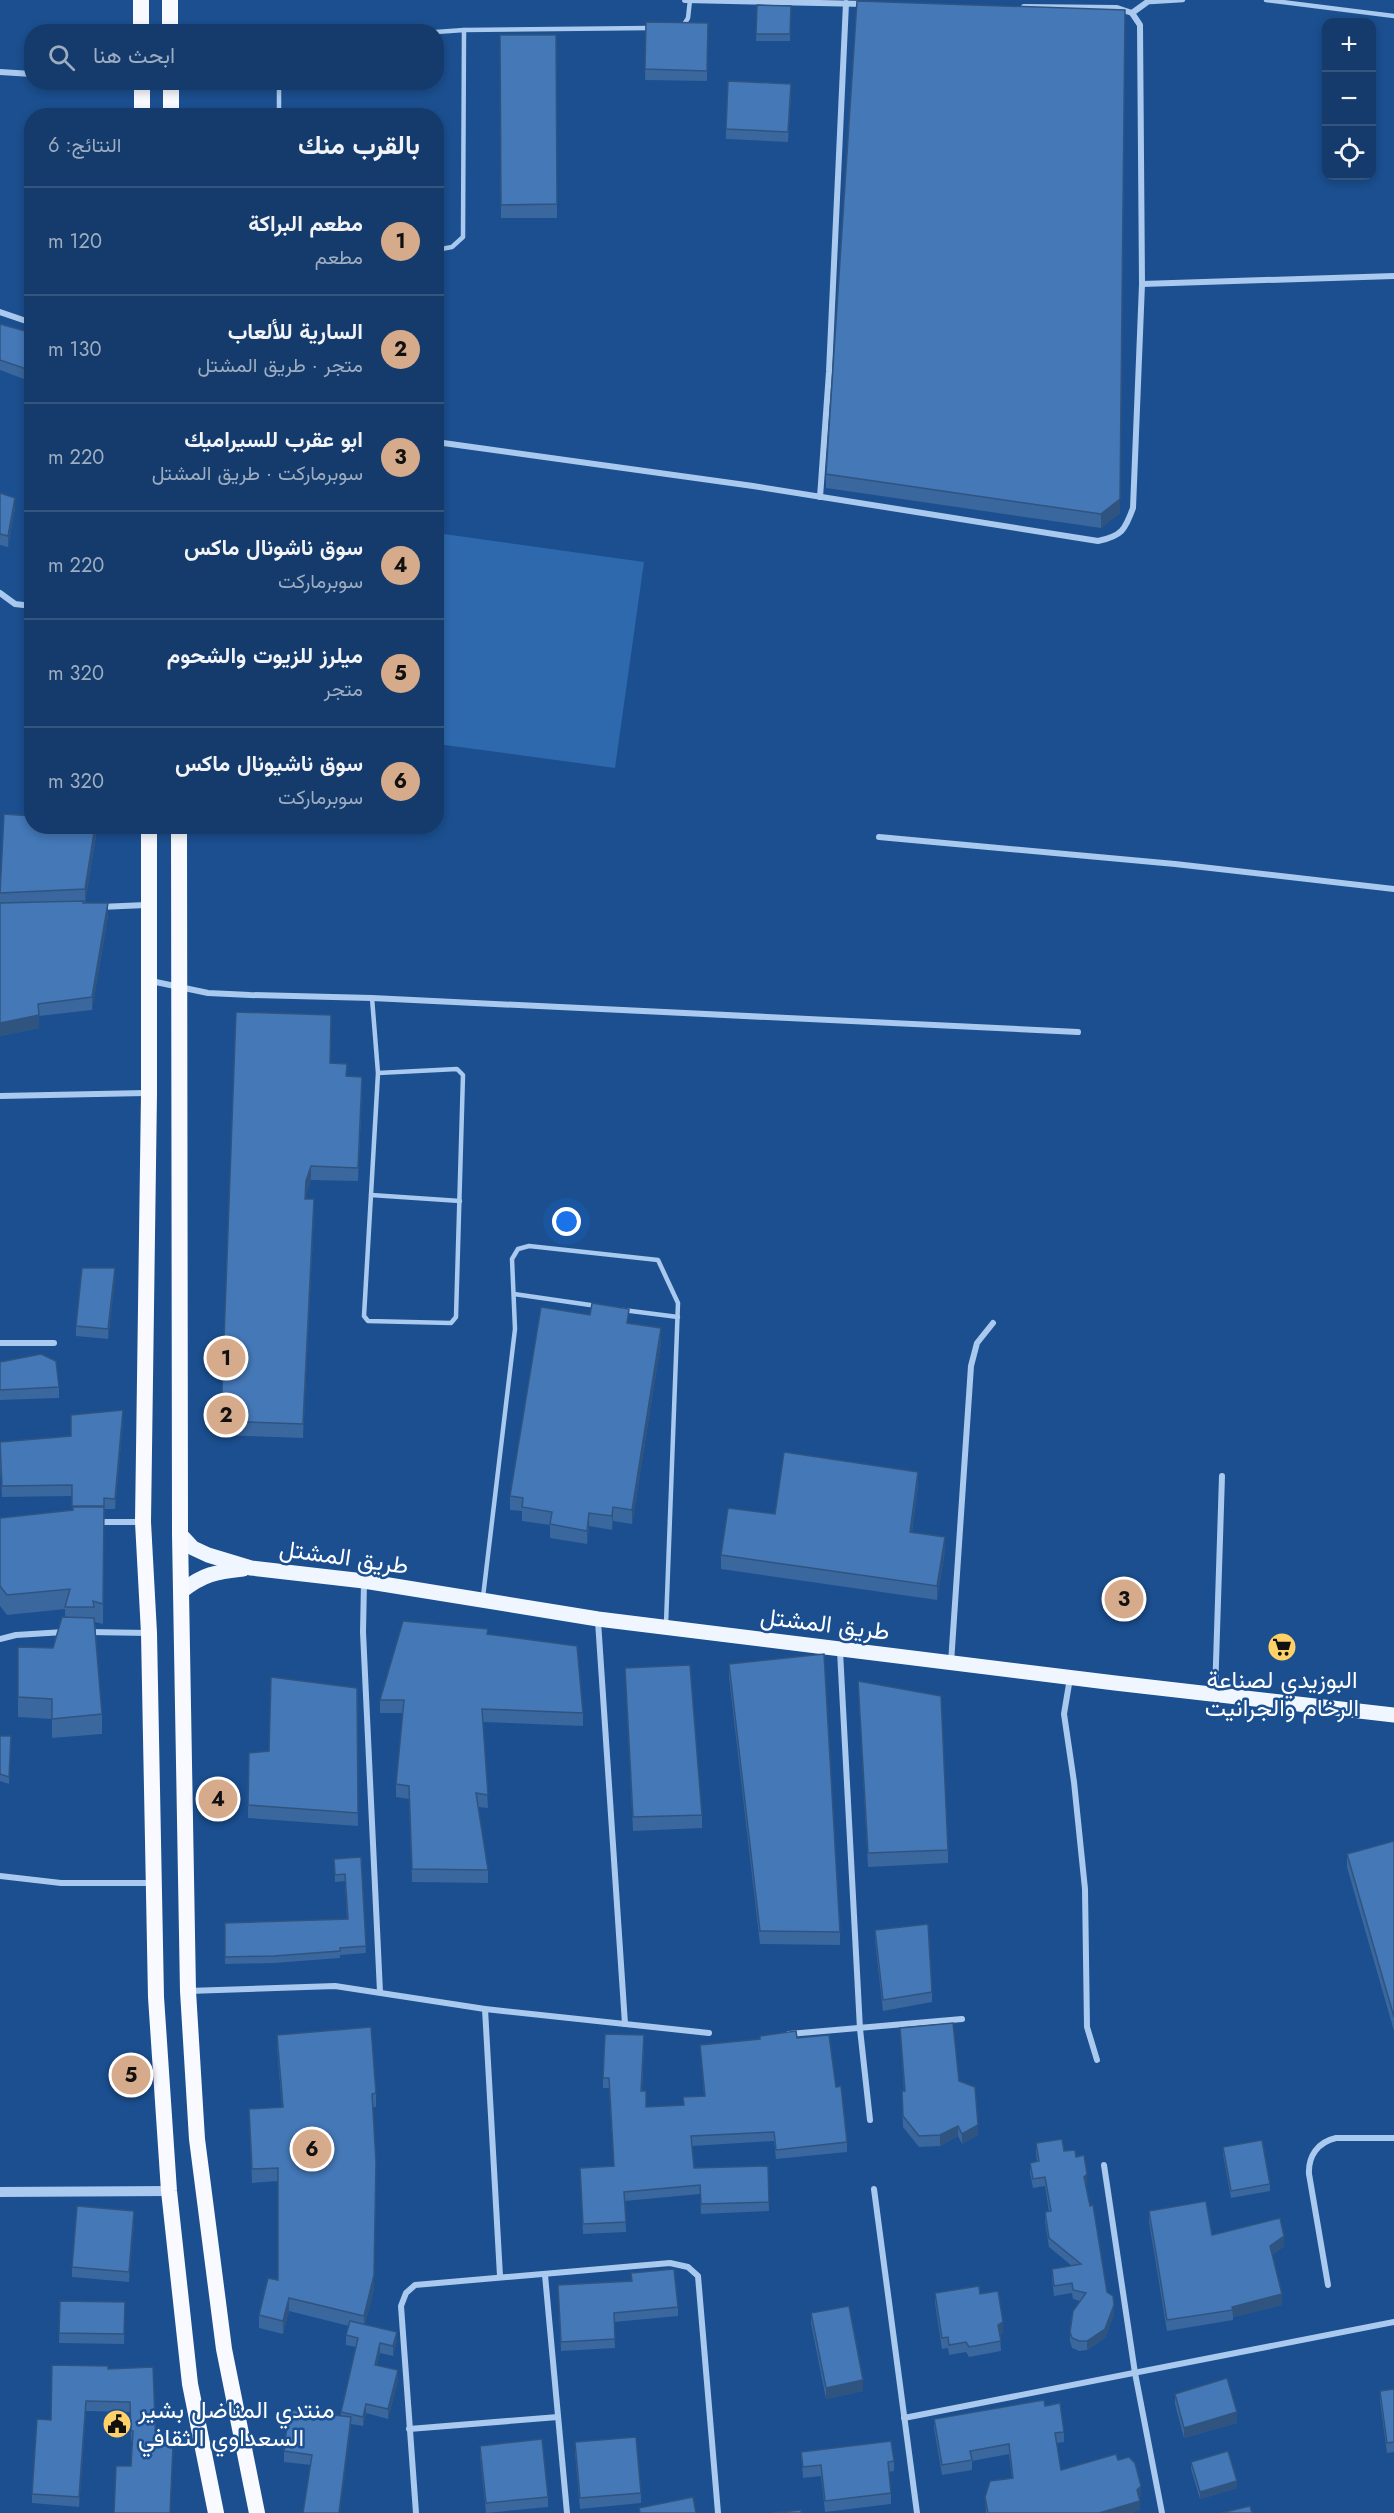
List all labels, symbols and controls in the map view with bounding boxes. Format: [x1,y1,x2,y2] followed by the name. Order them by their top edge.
[1322,18,1376,180] map controls
[1322,18,1376,72] button: +
[24,24,444,90] search box
[93,39,175,71] text: ابحث هنا
[45,41,78,74] icon: search
[1322,72,1376,126] button: −
[298,126,420,164] text: بالقرب منك
[1322,126,1376,180] button: locate
[48,131,121,160] text: النتائج: 6
[248,207,363,239] text: مطعم البراكة
[48,227,102,256] text: 120 m
[395,227,406,256] text: 1
[315,243,363,272] text: مطعم
[228,315,363,347] text: السارية للألعاب
[48,335,102,364] text: 130 m
[394,335,407,364] text: 2
[198,351,363,380] text: متجر · طريق المشتل
[184,423,363,455] text: ابو عقرب للسيراميك
[48,443,104,472] text: 220 m
[394,443,407,472] text: 3
[152,459,363,488] text: سوبرماركت · طريق المشتل
[184,531,363,563] text: سوق ناشونال ماكس
[48,551,104,580] text: 220 m
[394,551,407,580] text: 4
[278,567,363,596] text: سوبرماركت
[167,639,363,671] text: ميلرز للزيوت والشحوم
[48,659,104,688] text: 320 m
[394,659,407,688] text: 5
[324,675,363,704] text: متجر
[175,747,363,779] text: سوق ناشيونال ماكس
[48,767,104,796] text: 320 m
[394,767,407,796] text: 6
[278,783,363,812] text: سوبرماركت
[552,1207,581,1236] your location
[206,1336,246,1380] pin: 1
[206,1392,246,1438] pin: 2
[277,1530,411,1583] street label: طريق المشتل
[1104,1576,1144,1622] pin: 3
[758,1598,892,1649] street label: طريق المشتل
[1266,1631,1298,1663] supermarket icon: البوزيدي لصناعة الرخام والجرانيت
[1205,1662,1359,1725] place label: البوزيدي لصناعة الرخام والجرانيت
[198,1776,238,1822] pin: 4
[112,2052,150,2098] pin: 5
[292,2126,332,2172] pin: 6
[137,2392,334,2457] place label: منتدي المناضل بشير السعداوي الثقافي
[101,2408,133,2440] public building icon: منتدي المناضل بشير السعداوي الثقافي

